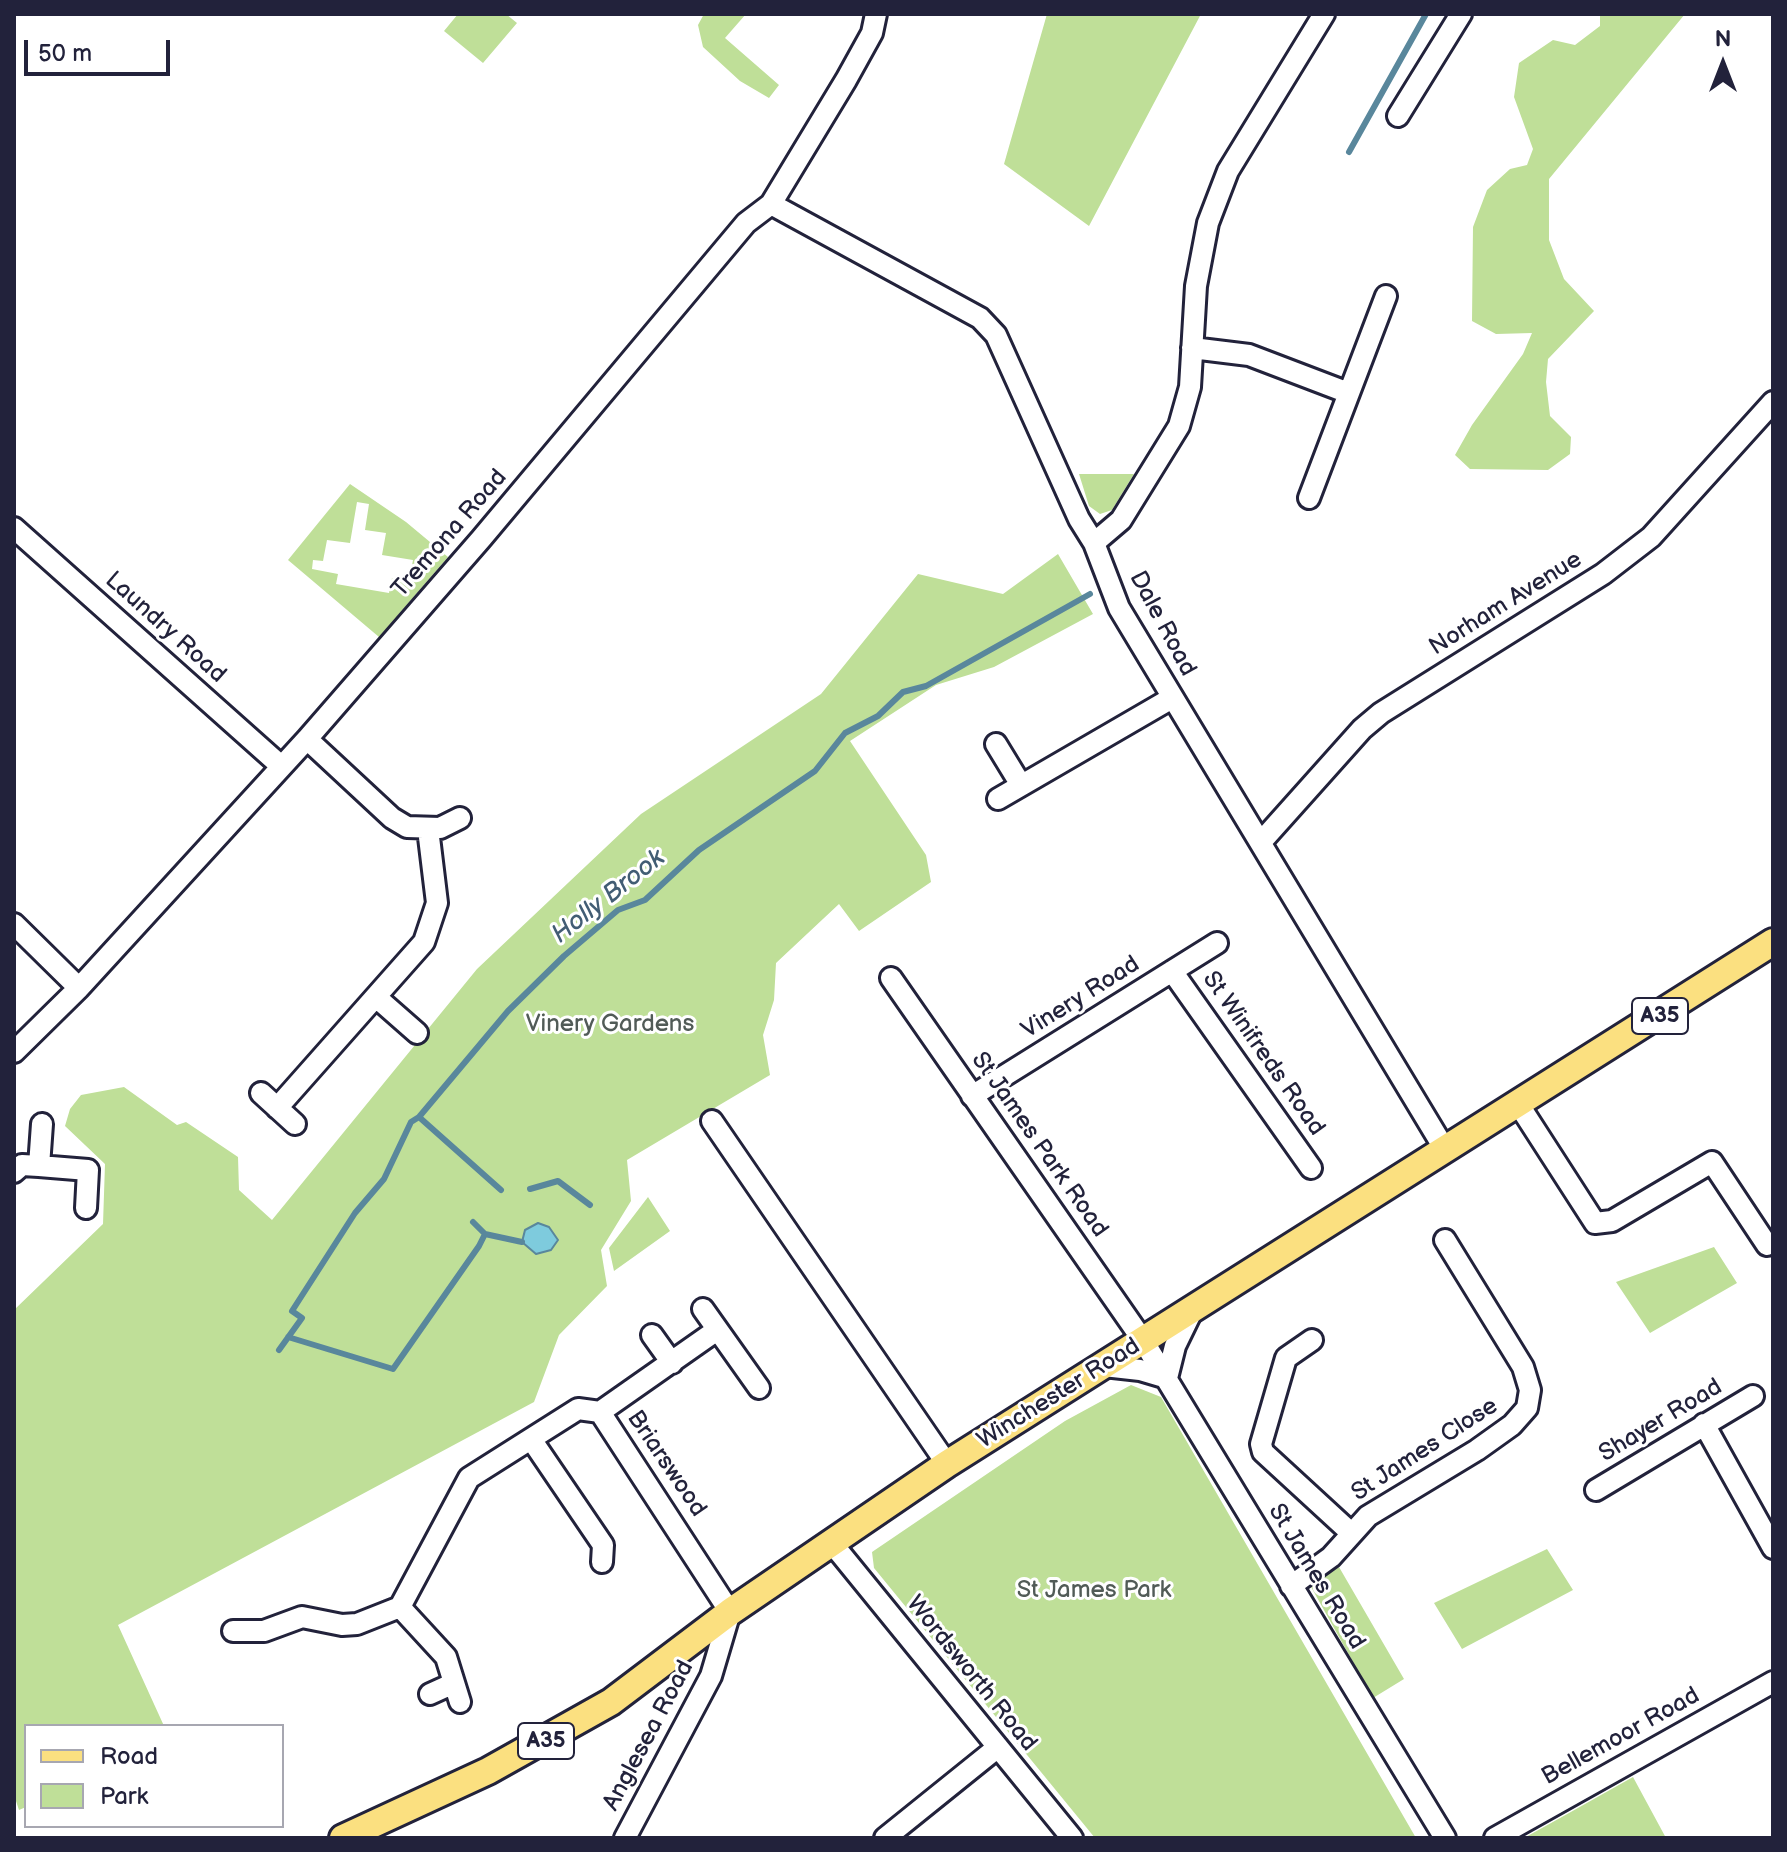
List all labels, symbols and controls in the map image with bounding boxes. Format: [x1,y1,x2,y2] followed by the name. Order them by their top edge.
[28,24,174,74] scale bar
[1683,24,1763,104] north arrow
[1715,26,1731,53] text: N
[38,39,92,68] text: 50 m
[386,464,514,604] street label: Tremona Road
[1425,546,1587,662] street label: Norham Avenue
[99,566,231,690] street label: Laundry Road
[1122,567,1202,681] street label: Dale Road
[546,843,672,951] water label: Holly Brook
[1017,950,1145,1046] street label: Vinery Road
[1196,966,1330,1142] street label: St Winifreds Road
[1632,998,1688,1034] road number: A35
[526,1011,694,1039] park label: Vinery Gardens
[964,1047,1114,1243] street label: St James Park Road
[972,1332,1146,1456] street label: Winchester Road
[1594,1373,1728,1469] street label: Shayer Road
[1347,1392,1503,1508] street label: St James Close
[620,1405,712,1523] street label: Briarswood
[1261,1499,1371,1655] street label: St James Road
[1017,1577,1171,1605] park label: St James Park
[900,1591,1042,1757] street label: Wordsworth Road
[597,1656,701,1816] street label: Anglesea Road
[1537,1682,1705,1792] street label: Bellemoor Road
[518,1723,574,1759] road number: A35
[24,1724,284,1828] legend
[100,1742,158,1771] text: Road
[100,1782,148,1811] text: Park

